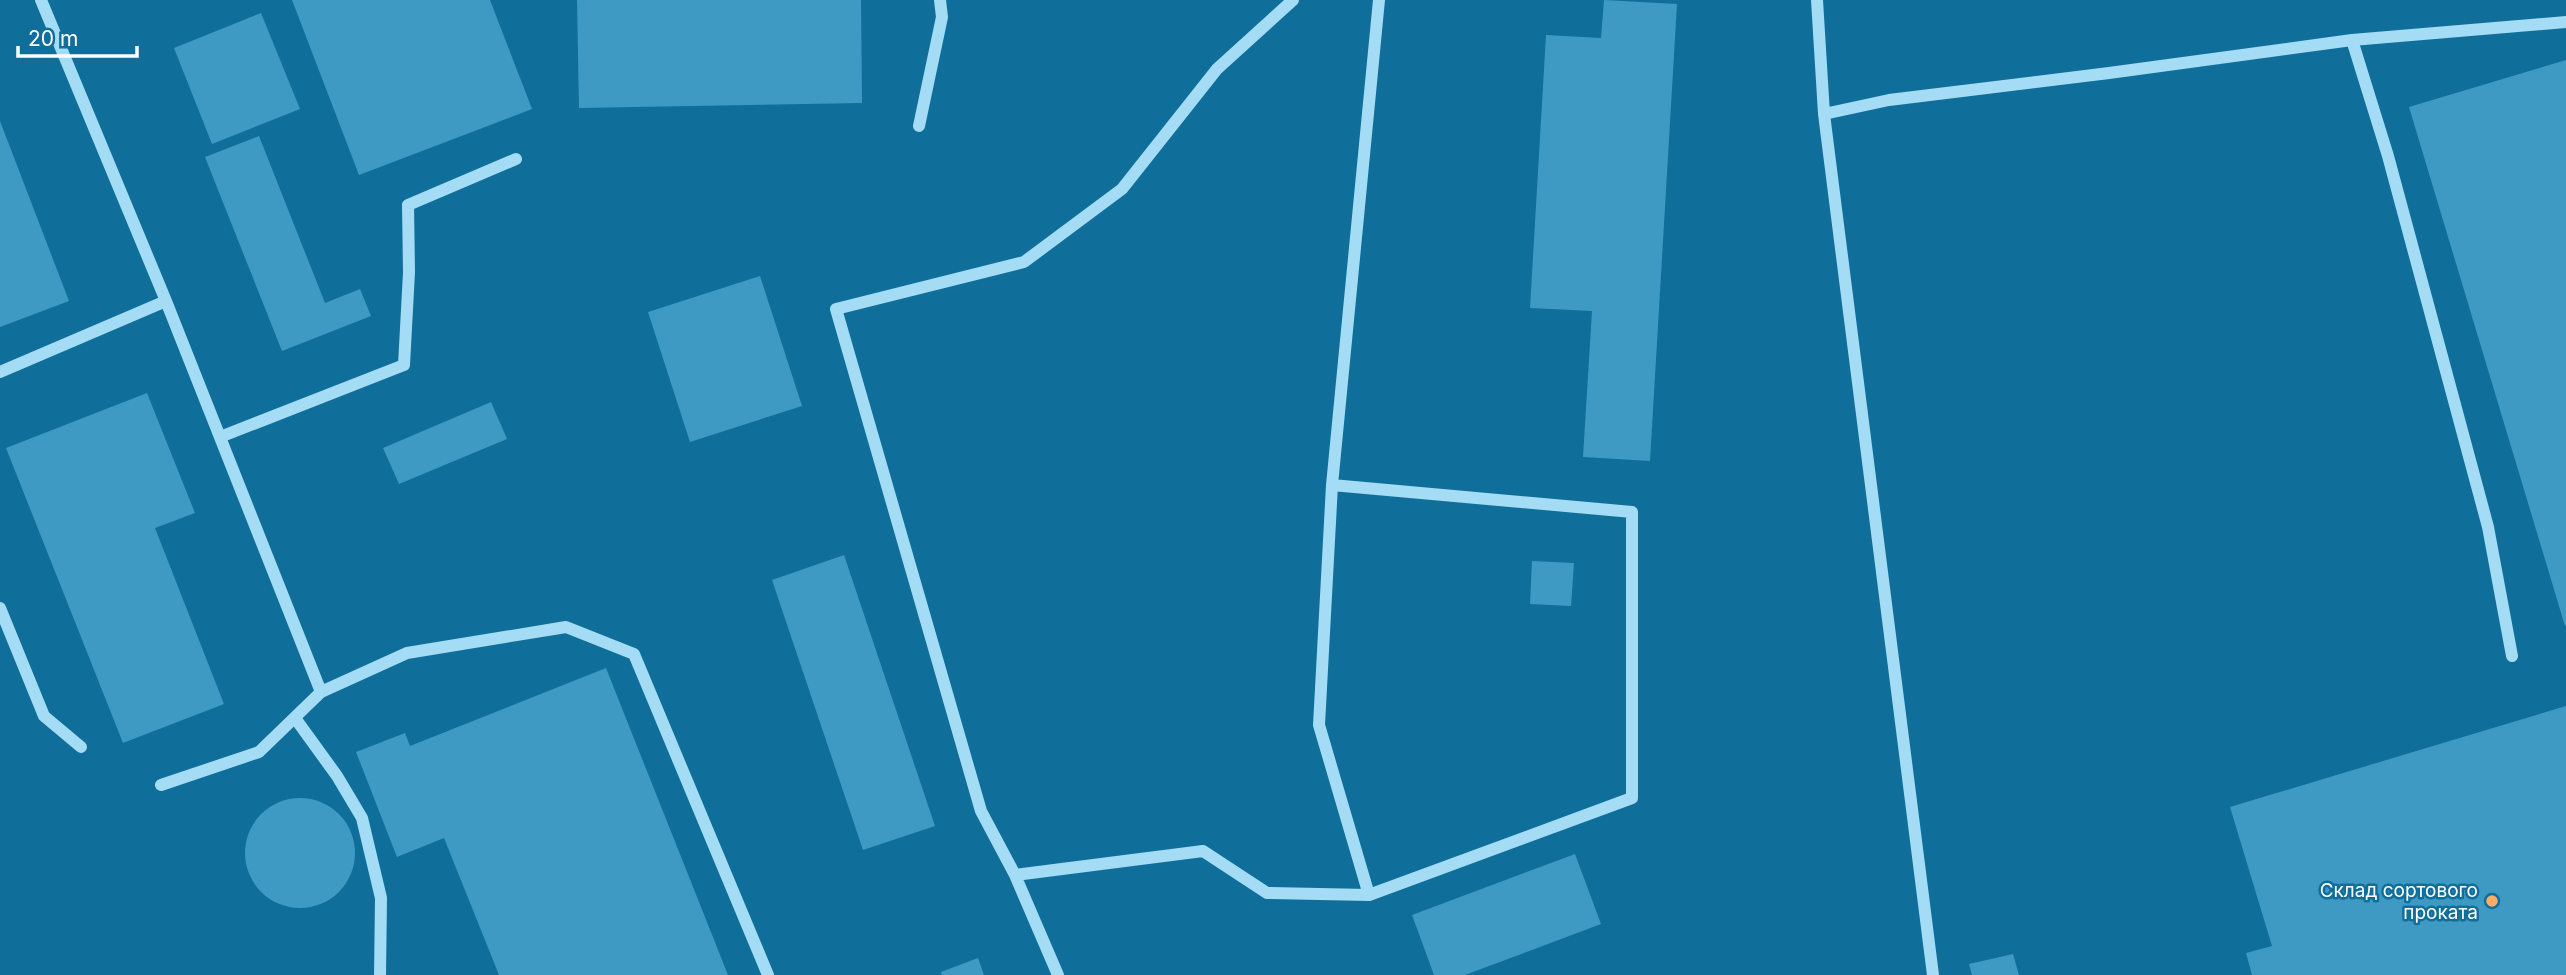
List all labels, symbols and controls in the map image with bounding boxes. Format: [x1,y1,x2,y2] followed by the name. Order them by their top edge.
[18,14,136,58] scale bar
[28,26,78,51] text: 20 m
[2320,879,2478,924] place label: Склад сортового проката
[2484,893,2500,909] marker: Склад сортового проката

